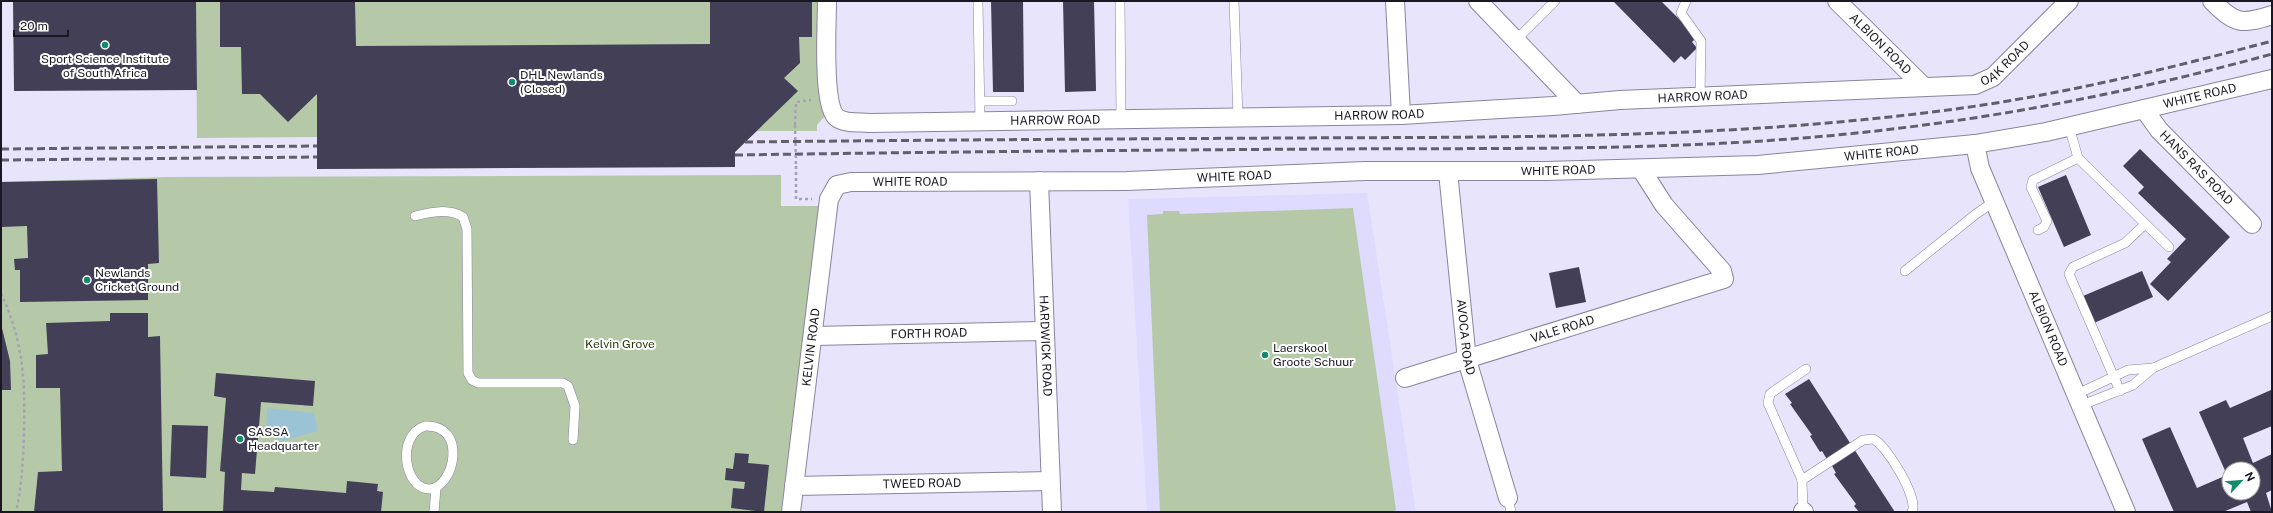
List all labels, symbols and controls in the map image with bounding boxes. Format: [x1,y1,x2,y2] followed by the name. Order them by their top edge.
[1847,10,1914,77] street label: ALBION ROAD
[14,12,68,38] scale bar
[20,19,48,33] text: 20 m
[1978,38,2032,89] street label: OAK ROAD
[100,40,110,50] marker: Sport Science Institute of South Africa
[41,52,169,80] place label: Sport Science Institute of South Africa
[520,68,603,96] place label: DHL Newlands (Closed)
[507,77,517,87] marker: DHL Newlands (Closed)
[2162,81,2238,111] street label: WHITE ROAD
[1657,88,1748,105] street label: HARROW ROAD
[1334,107,1425,123] street label: HARROW ROAD
[1010,113,1100,128] street label: HARROW ROAD
[2157,128,2236,208] street label: HANS RAS ROAD
[1843,142,1919,164] street label: WHITE ROAD
[1521,163,1596,178] street label: WHITE ROAD
[1196,168,1272,185] street label: WHITE ROAD
[873,175,948,189] street label: WHITE ROAD
[95,266,179,294] place label: Newlands Cricket Ground
[82,275,92,285] marker: Newlands Cricket Ground
[2026,289,2070,369] street label: ALBION ROAD
[1036,295,1054,397] street label: HARDWICK ROAD
[1454,298,1478,377] street label: AVOCA ROAD
[799,307,823,387] street label: KELVIN ROAD
[1529,313,1596,346] street label: VALE ROAD
[891,326,967,341] street label: FORTH ROAD
[585,337,655,351] park label: Kelvin Grove
[1273,341,1354,369] place label: Laerskool Groote Schuur
[1260,350,1270,360] marker: Laerskool Groote Schuur
[248,425,319,453] place label: SASSA Headquarter
[235,434,245,444] marker: SASSA Headquarter
[2221,461,2261,501] north arrow
[2243,470,2257,483] text: N
[883,476,961,491] street label: TWEED ROAD

